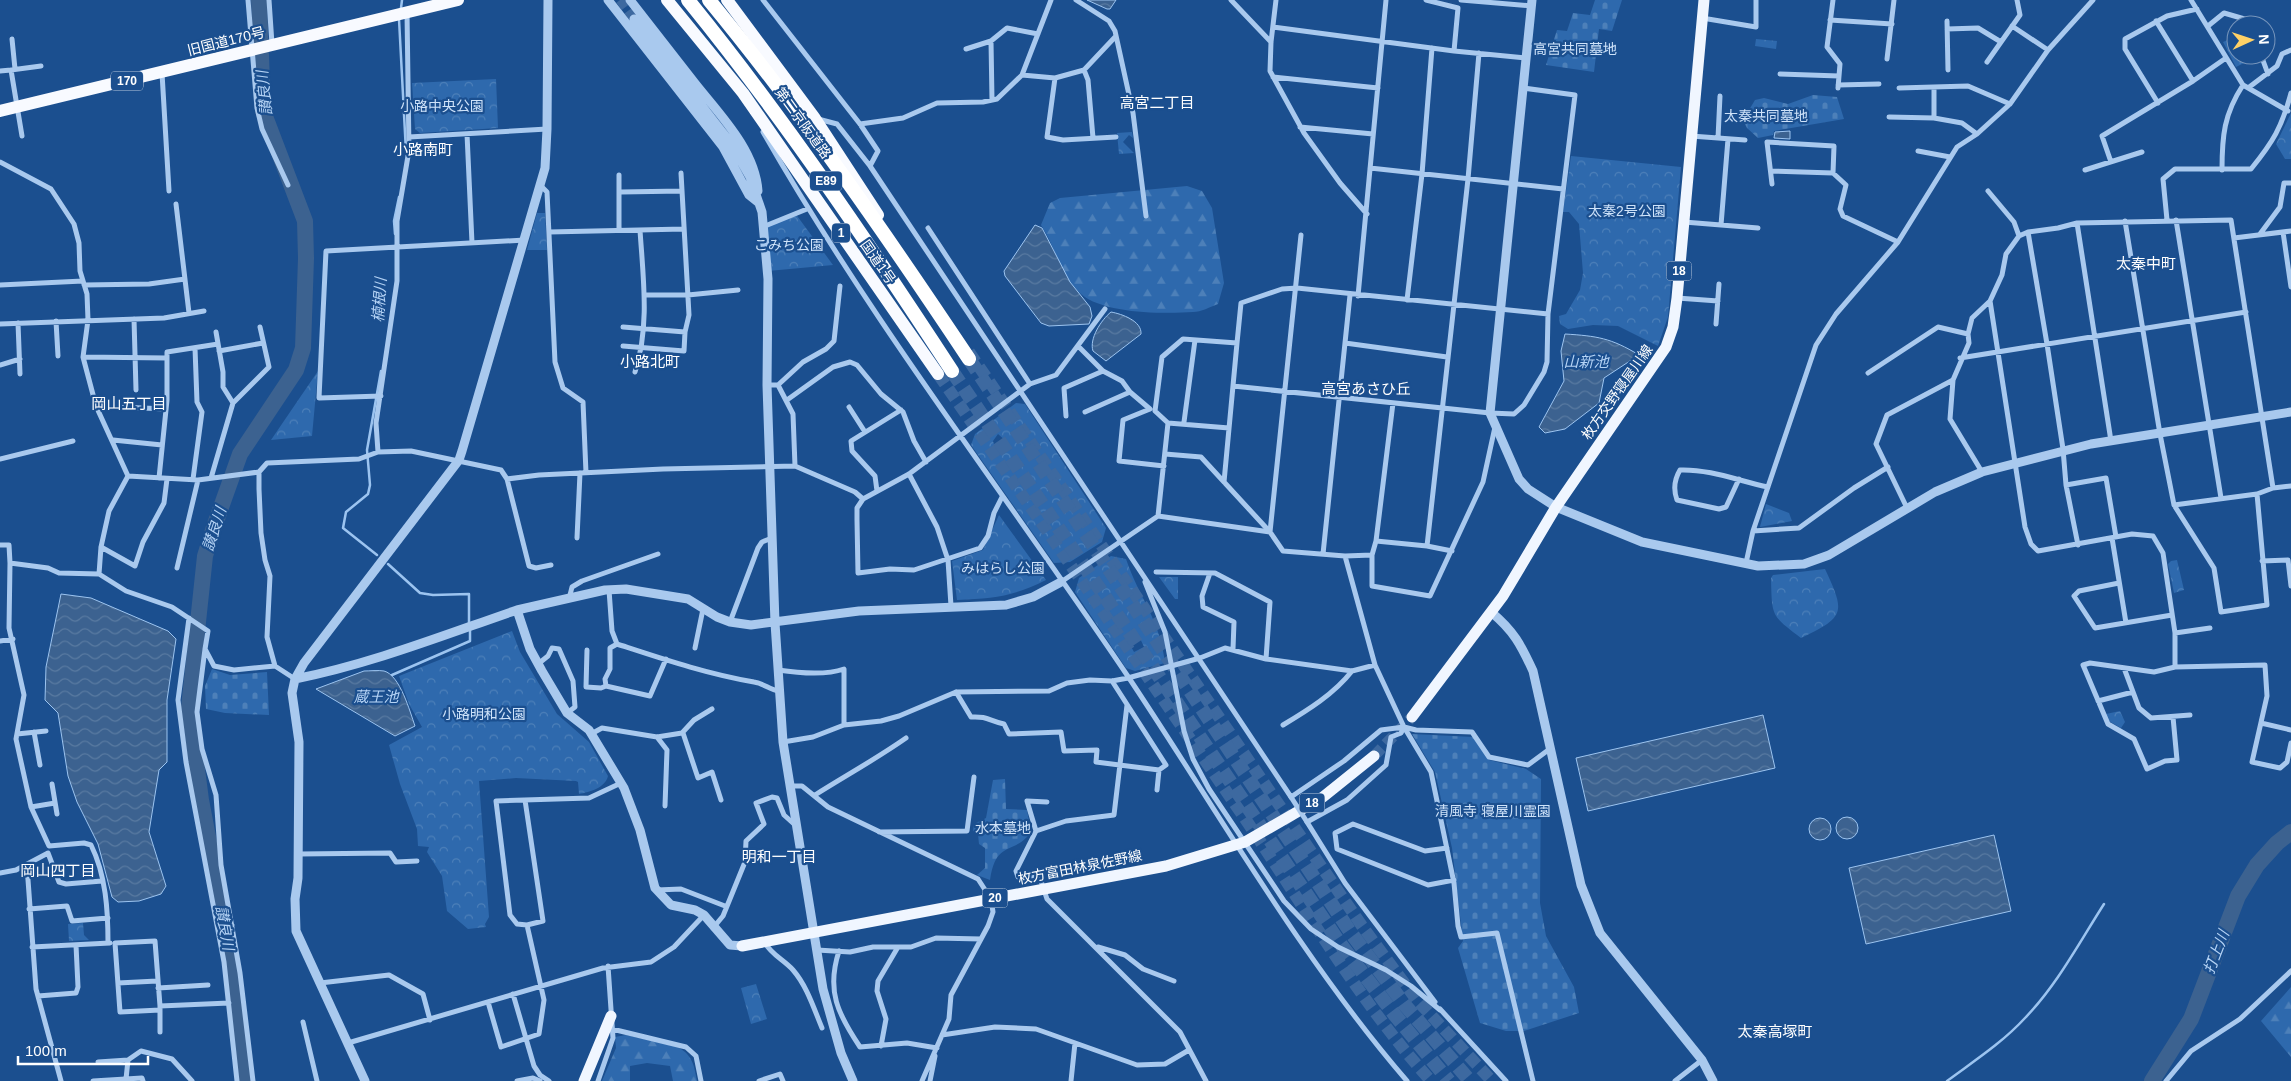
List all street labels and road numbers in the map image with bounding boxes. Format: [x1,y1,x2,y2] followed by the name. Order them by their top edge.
[186,24,266,58] street label: 旧国道170号
[111,72,143,90] road number: 170
[772,84,834,162] street label: 第二京阪道路
[810,172,842,190] road number: E89
[832,224,850,242] road number: 1
[857,237,899,287] street label: 国道1号
[1666,262,1692,280] road number: 18
[1578,342,1656,442] street label: 枚方交野寝屋川線
[1300,794,1324,812] road number: 18
[1017,847,1143,887] street label: 枚方富田林泉佐野線
[982,888,1008,908] road number: 20

